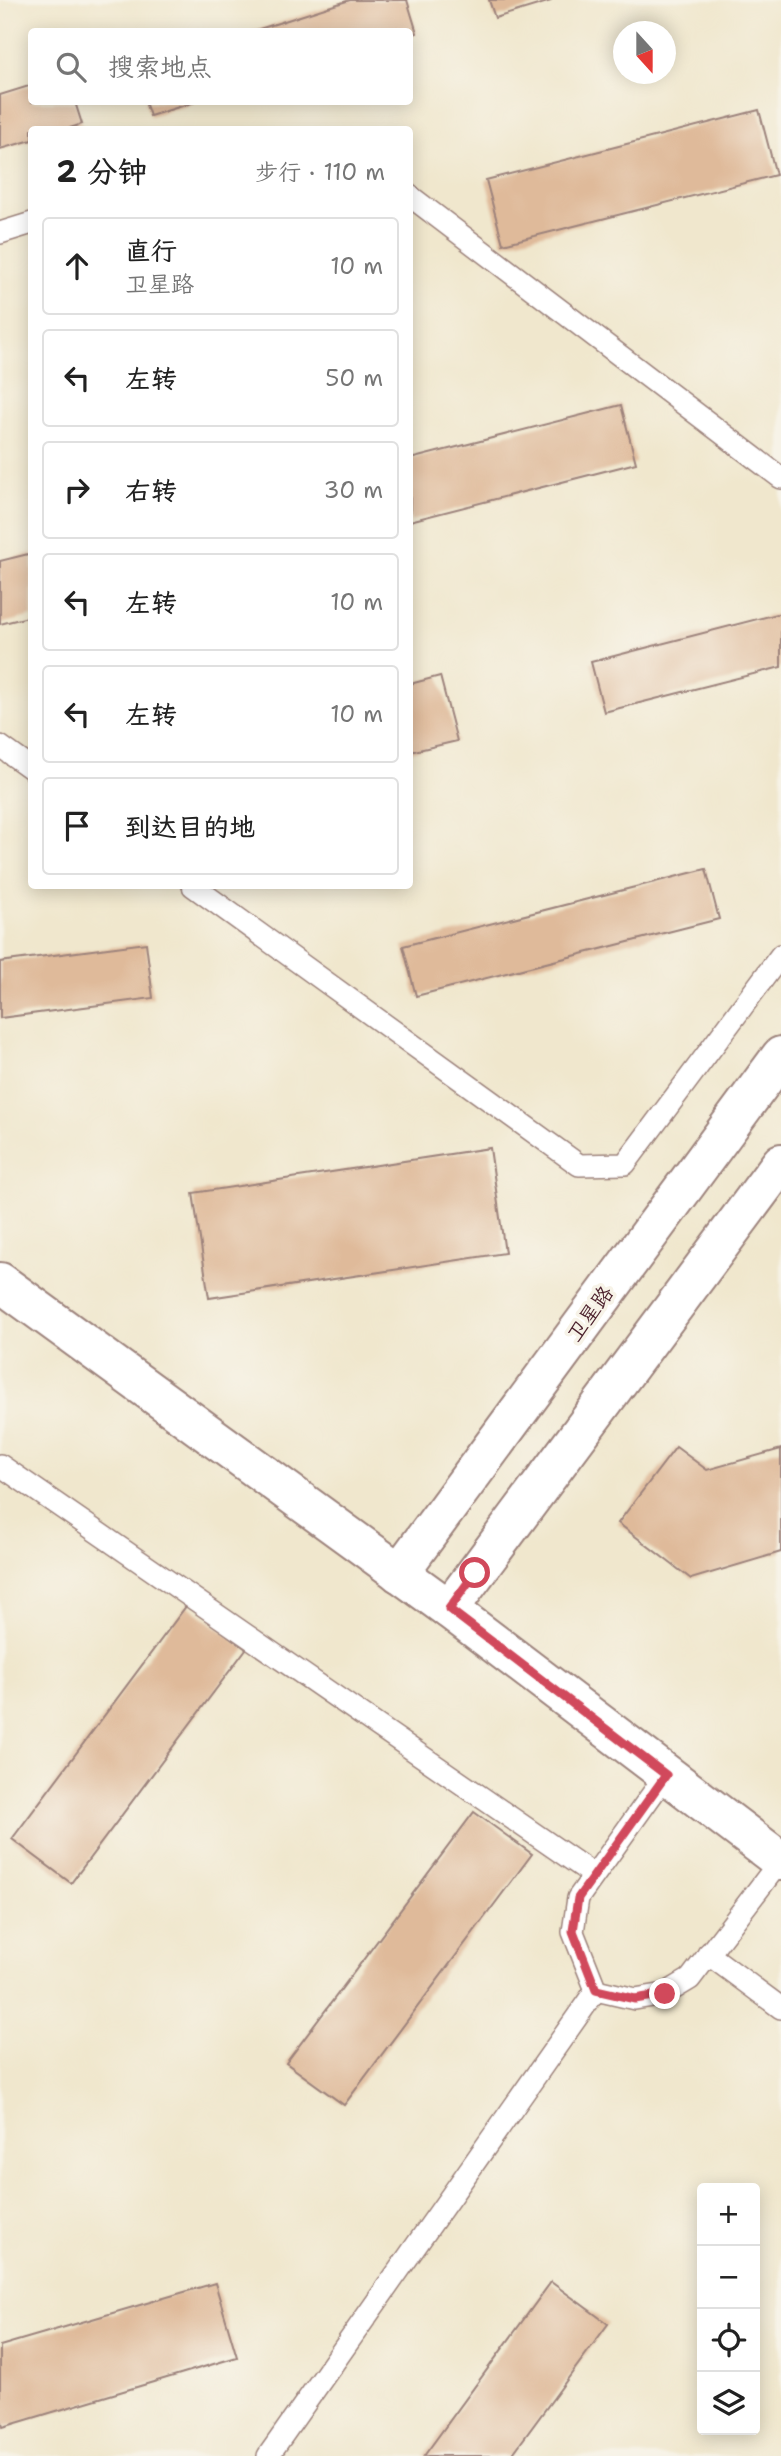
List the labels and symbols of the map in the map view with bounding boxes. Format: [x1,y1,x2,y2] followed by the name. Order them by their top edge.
[613,21,676,84] north arrow
[560,1280,620,1348] street label: 卫星路
[459,1557,490,1588] route start
[649,1978,680,2009] route end

